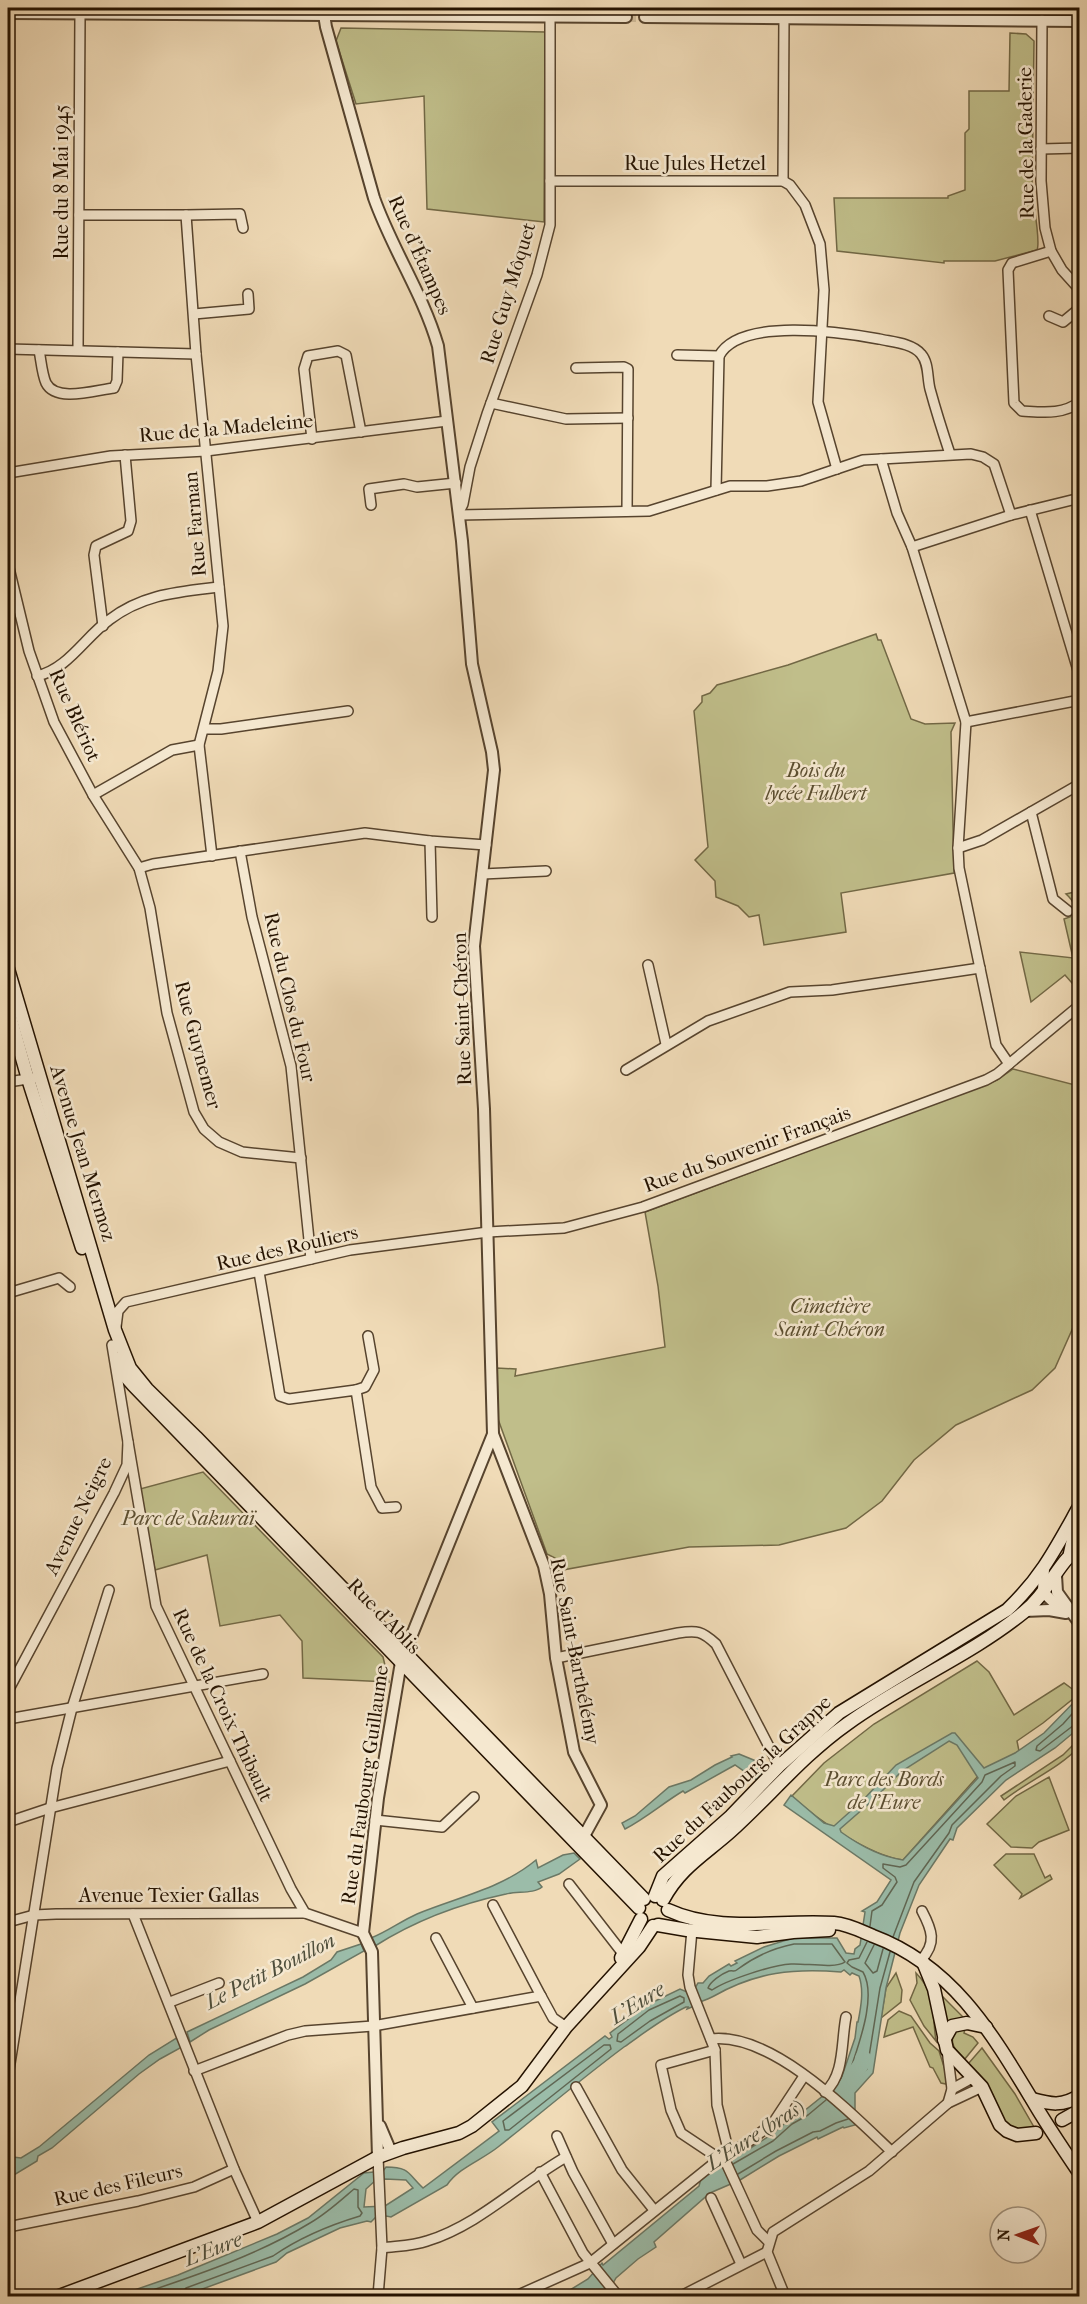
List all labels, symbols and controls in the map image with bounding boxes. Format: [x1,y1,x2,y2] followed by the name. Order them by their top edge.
[1013,67,1039,219] street label: Rue de la Gaderie
[50,104,73,260] street label: Rue du 8 Mai 1945
[624,152,766,175] street label: Rue Jules Hetzel
[383,191,457,318] street label: Rue d'Étampes
[476,220,540,366] street label: Rue Guy Môquet
[138,409,314,447] street label: Rue de la Madeleine
[179,470,211,578] street label: Rue Farman
[44,665,106,765] street label: Rue Blériot
[764,759,868,805] park label: Bois du lycée Fulbert
[259,910,321,1085] street label: Rue du Clos du Four
[448,932,476,1086] street label: Rue Saint-Chéron
[170,978,226,1112] street label: Rue Guynemer
[45,1061,121,1244] street label: Avenue Jean Mermoz
[640,1101,854,1197] street label: Rue du Souvenir Français
[214,1221,360,1275] street label: Rue des Rouliers
[774,1295,885,1341] park label: Cimetière Saint-Chéron
[39,1453,117,1580] street label: Avenue Neigre
[120,1507,257,1530] park label: Parc de Sakuraï
[546,1556,605,1748] street label: Rue Saint-Barthélémy
[342,1573,426,1659] street label: Rue d'Ablis
[168,1605,278,1805] street label: Rue de la Croix Thibault
[337,1664,393,1906] street label: Rue du Faubourg Guillaume
[648,1690,836,1867] street label: Rue du Faubourg la Grappe
[823,1768,945,1814] park label: Parc des Bords de l'Eure
[78,1884,259,1907] street label: Avenue Texier Gallas
[199,1928,339,2015] water label: Le Petit Bouillon
[604,1977,669,2030] water label: L'Eure
[700,2094,809,2177] water label: L'Eure (bras)
[52,2159,184,2211] street label: Rue des Fileurs
[988,2205,1048,2265] north arrow
[179,2227,246,2272] water label: L'Eure
[994,2228,1013,2241] text: N

